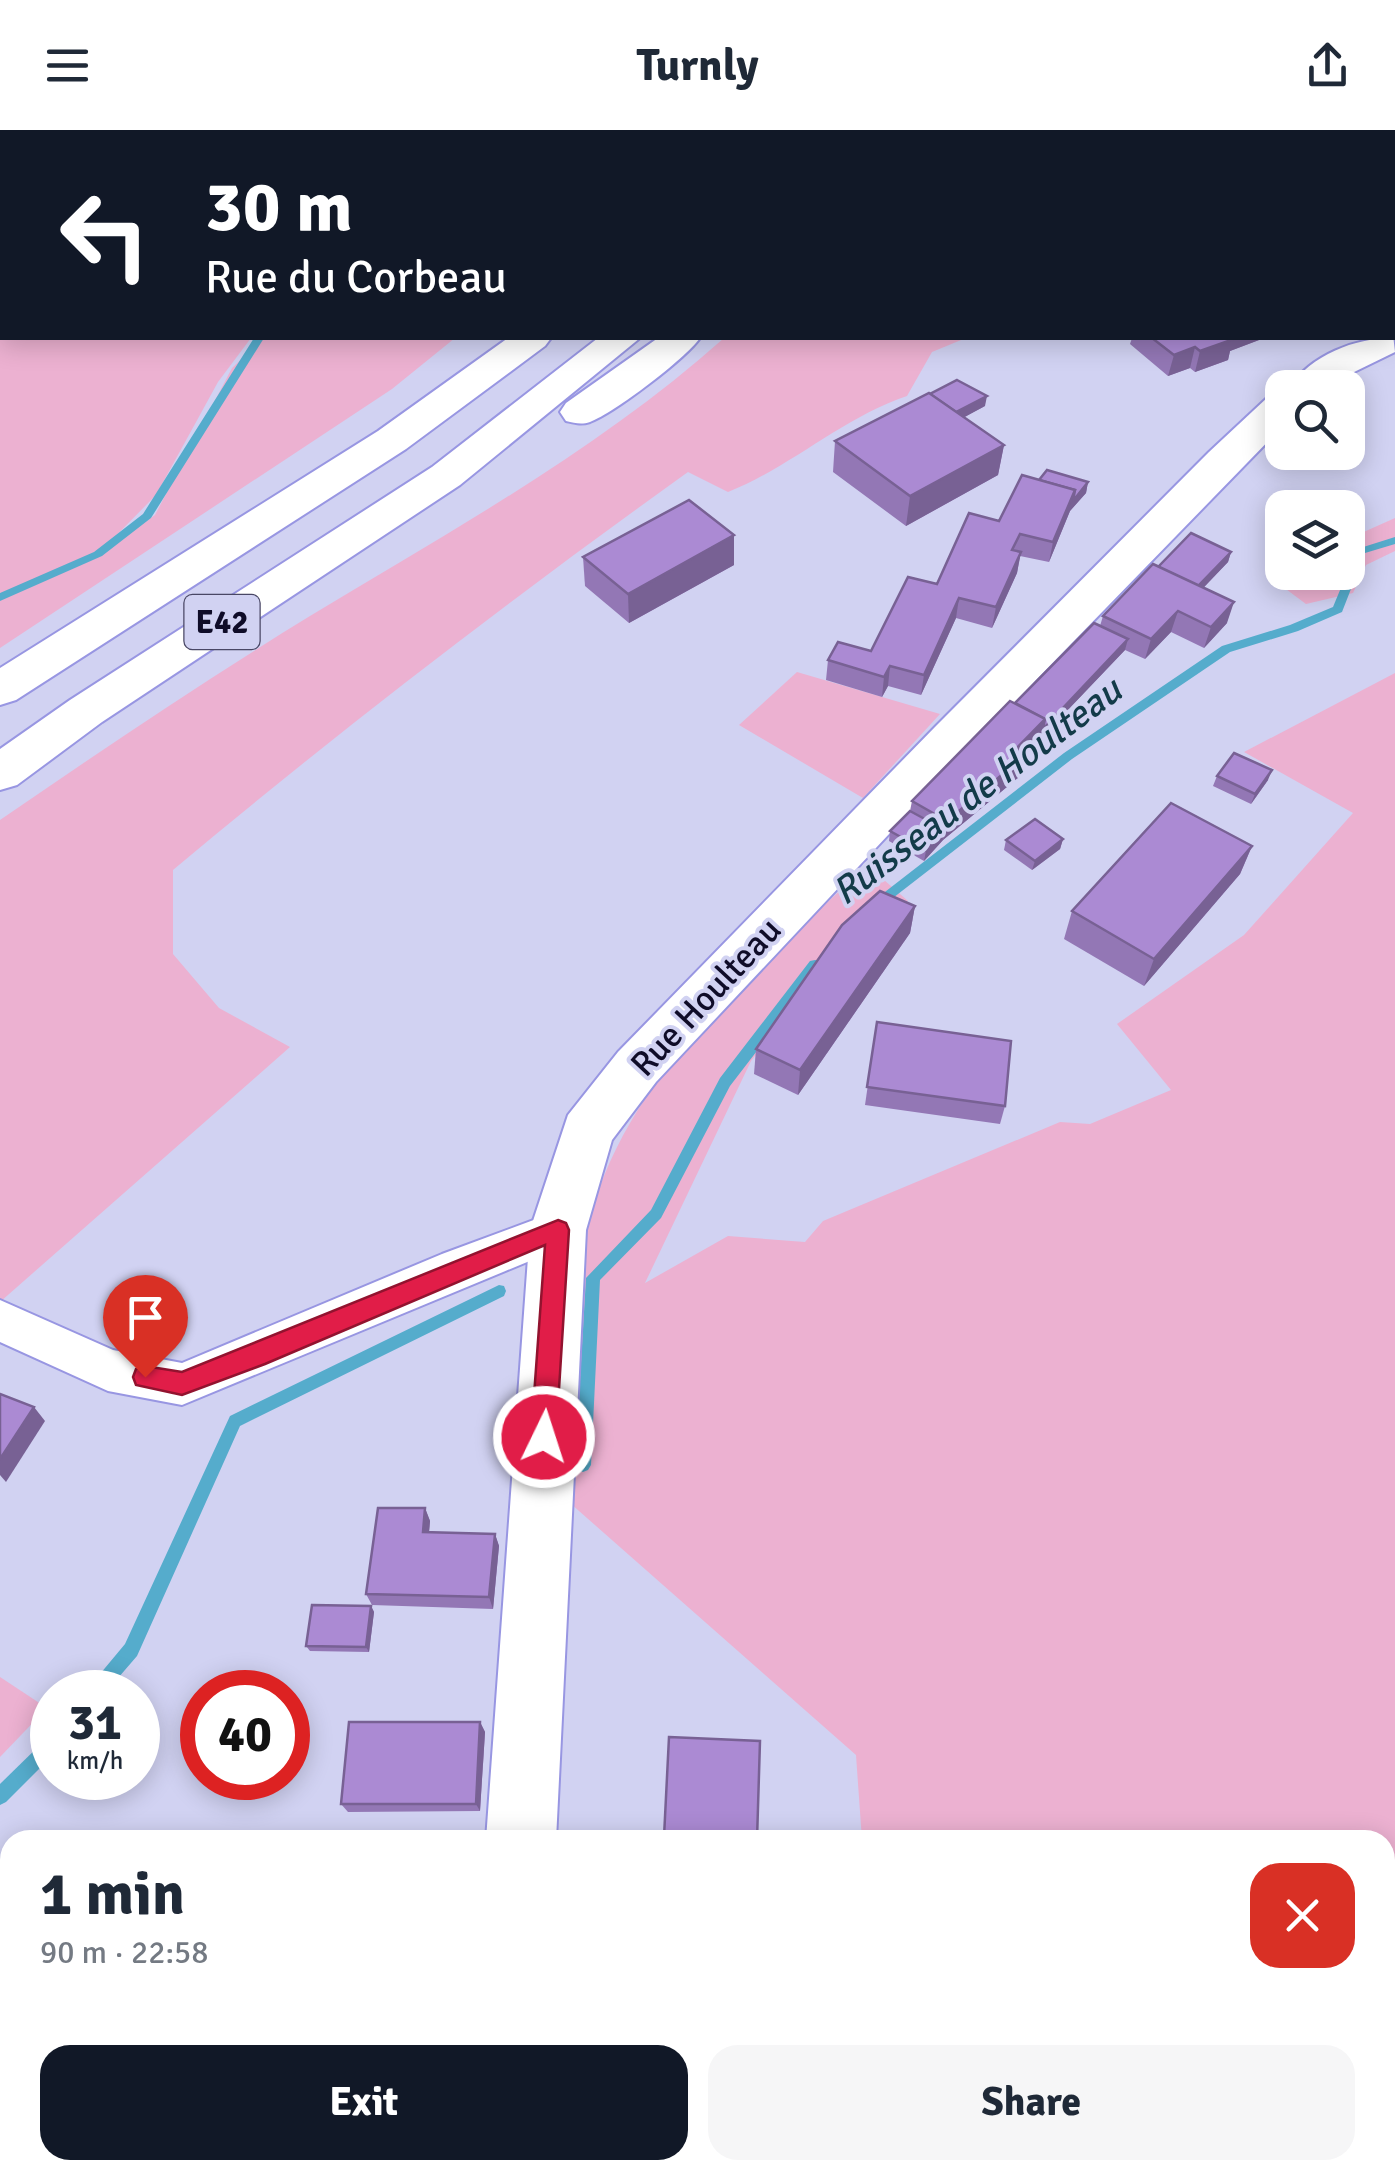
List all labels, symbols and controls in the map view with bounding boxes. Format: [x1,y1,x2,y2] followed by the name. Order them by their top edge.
[40,38,95,93] icon: menu
[636,38,759,93] text: Turnly
[1300,38,1355,93] icon: share
[205,164,353,250] text: 30 m
[40,170,170,300] icon: left
[205,250,507,305] text: Rue du Corbeau
[1265,370,1365,590] map controls
[1265,370,1365,470] button: search
[1265,490,1365,590] button: layers
[184,595,260,649] road number: E42
[823,666,1133,915] water label: Ruisseau de Houlteau
[622,909,790,1085] street label: Rue Houlteau
[103,1275,188,1378] pin
[118,1290,173,1345] icon: arrive
[492,1385,596,1489] position arrow
[180,1670,310,1800] speed limit sign: 40
[68,1692,122,1754] text: 31
[67,1745,123,1776] text: km/h
[40,1858,185,1932] text: 1 min
[1250,1863,1355,1968] button: close
[40,1933,209,1972] text: 90 m · 22:58
[40,2045,688,2160] button: Exit
[708,2045,1355,2160] button: Share

